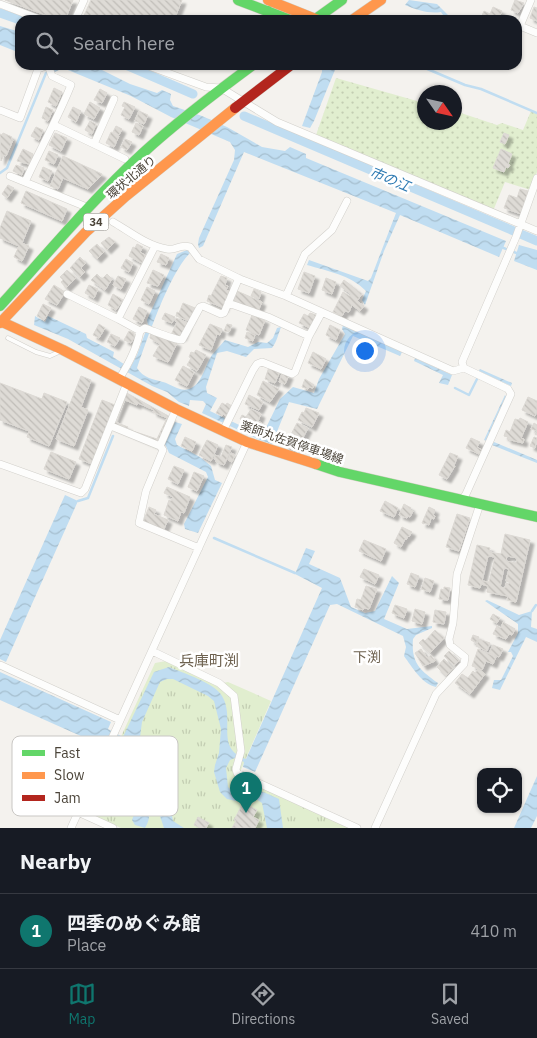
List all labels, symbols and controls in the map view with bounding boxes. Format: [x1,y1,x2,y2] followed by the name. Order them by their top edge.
[15,15,522,70] search box
[33,29,61,57] icon: search
[73,31,175,55] text: Search here
[417,85,462,130] north arrow
[103,152,159,202] street label: 環状北通り
[367,163,415,196] water label: 市の江
[84,213,108,230] road number: 34
[352,338,378,364] your location
[238,417,346,467] street label: 薬師丸佐賀停車場線
[353,648,381,666] district label: 下渕
[179,651,239,670] district label: 兵庫町渕
[12,736,178,816] legend
[54,744,80,762] text: Fast
[54,766,85,784] text: Slow
[477,768,522,813] map controls
[477,768,522,813] button: locate
[230,772,262,813] pin: 1
[54,789,81,807] text: Jam
[20,847,91,875] text: Nearby
[67,911,201,935] text: 四季のめぐみ館
[31,921,41,941] text: 1
[470,921,517,941] text: 410 m
[67,935,106,955] text: Place
[68,980,96,1028] tab: Map
[232,980,295,1028] tab: Directions
[431,980,469,1028] tab: Saved

